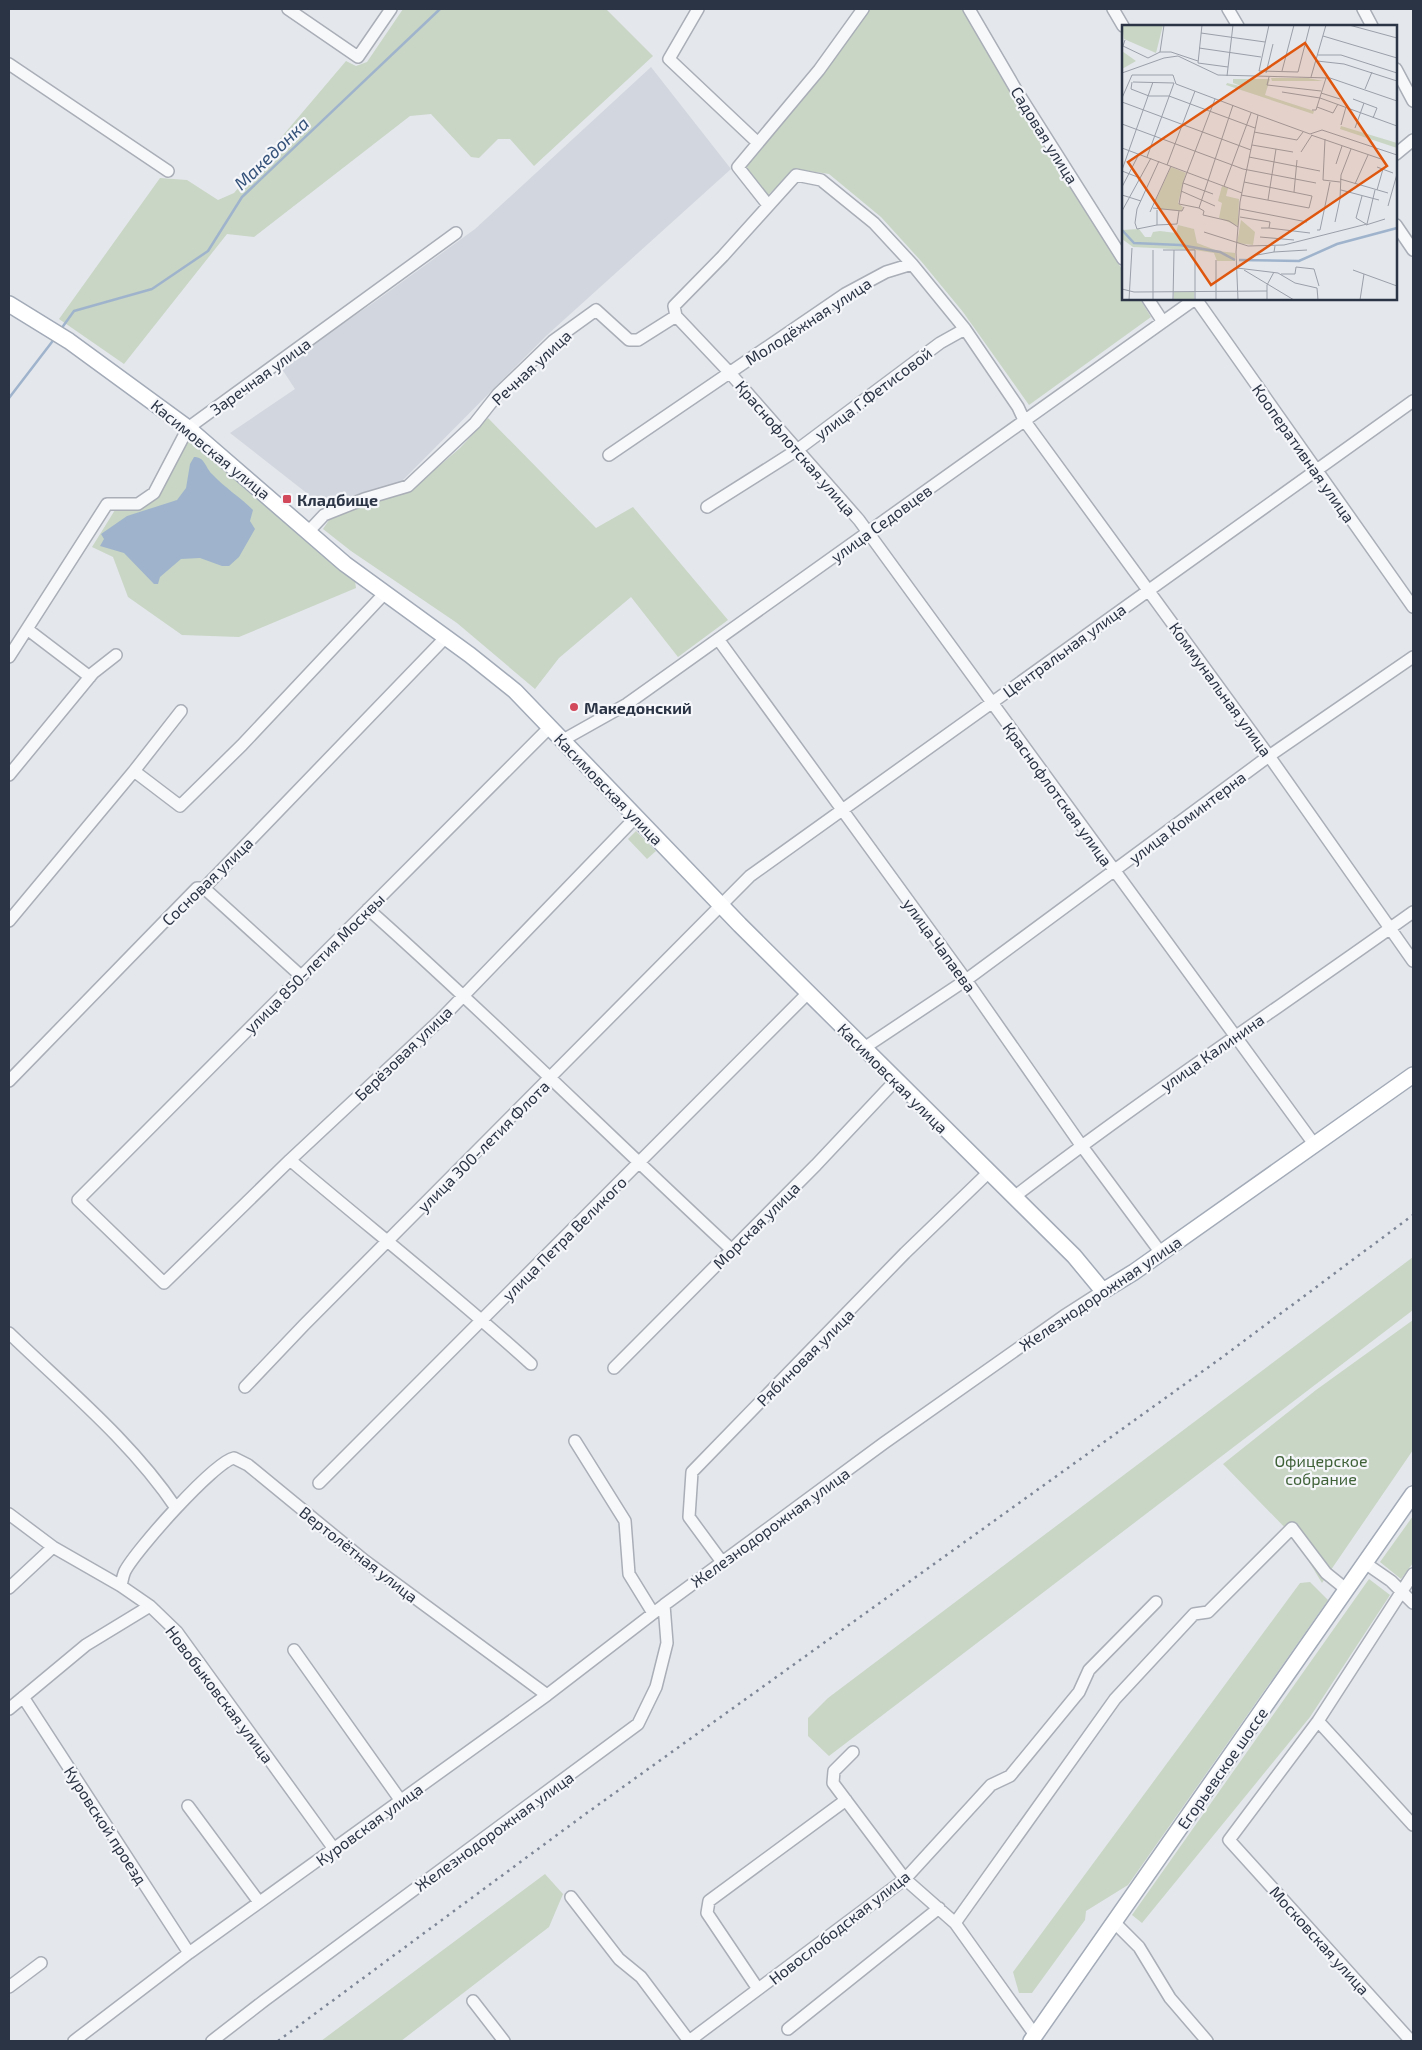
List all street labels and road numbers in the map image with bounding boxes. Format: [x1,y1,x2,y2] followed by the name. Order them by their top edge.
[1007,83,1082,188] street label: Садовая улица
[741,273,875,370] street label: Молодёжная улица
[487,325,575,409] street label: Речная улица
[206,333,314,420] street label: Заречная улица
[811,343,936,444] street label: улица Г.Фетисовой
[731,376,860,520] street label: Краснофлотская улица
[1248,380,1359,527] street label: Кооперативная улица
[147,395,274,504] street label: Касимовская улица
[827,480,936,567] street label: улица Седовцев
[999,599,1130,702] street label: Центральная улица
[1165,618,1276,761] street label: Коммунальная улица
[999,718,1117,870] street label: Краснофлотская улица
[550,729,667,849] street label: Касимовская улица
[1125,767,1250,868] street label: улица Коминтерна
[158,833,257,930] street label: Сосновая улица
[240,889,389,1038] street label: улица 850-летия Москвы
[899,894,980,996] street label: улица Чапаева
[350,1002,456,1105] street label: Берёзовая улица
[1157,1009,1268,1096] street label: улица Калинина
[833,1019,952,1138] street label: Касимовская улица
[413,1076,553,1216] street label: улица 300-летия Флота
[498,1172,631,1305] street label: улица Петра Великого
[709,1178,804,1273] street label: Морская улица
[1015,1232,1185,1355] street label: Железнодорожная улица
[752,1304,858,1410] street label: Рябиновая улица
[687,1463,854,1592] street label: Железнодорожная улица
[295,1502,422,1607] street label: Вертолётная улица
[161,1621,278,1767] street label: Новобыковская улица
[1173,1703,1271,1833] street label: Егорьевское шоссе
[60,1762,151,1888] street label: Куровской проезд
[411,1767,578,1896] street label: Железнодорожная улица
[312,1779,427,1870] street label: Куровская улица
[765,1866,914,1989] street label: Новослободская улица
[1265,1882,1374,1999] street label: Московская улица

